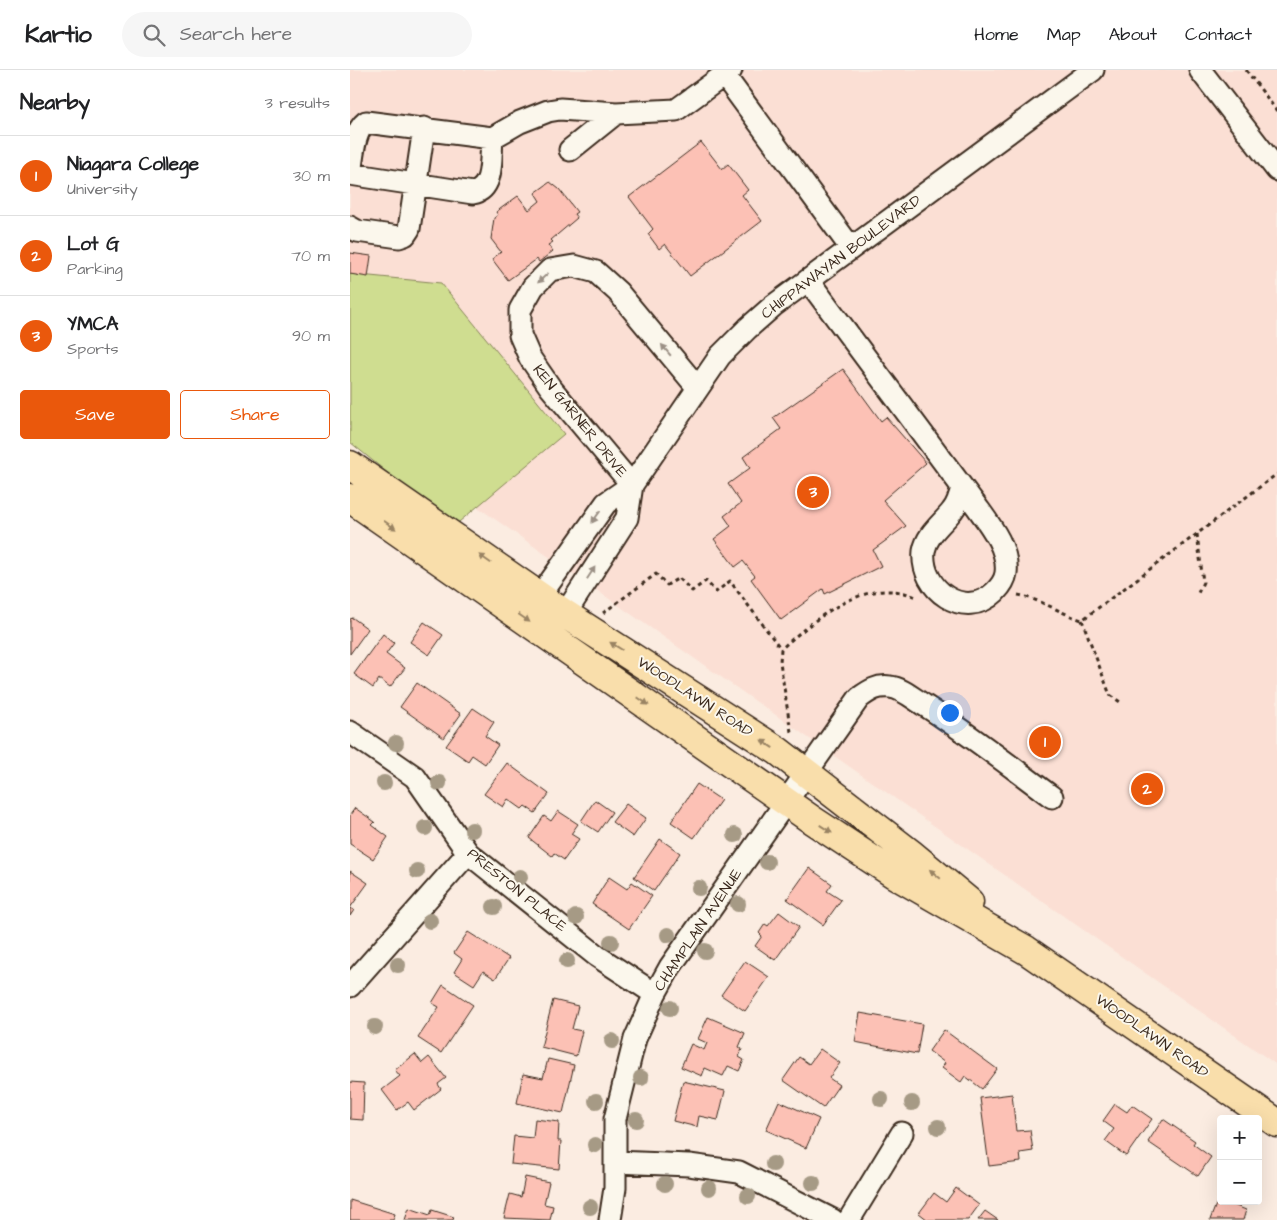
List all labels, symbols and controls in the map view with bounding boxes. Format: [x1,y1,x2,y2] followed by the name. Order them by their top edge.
[122,12,472,57] search box
[25,18,92,52] text: Kartio
[140,21,168,49] icon: search
[180,21,292,48] text: Search here
[974,22,1019,47] text: Home
[1047,22,1081,47] text: Map
[1109,22,1157,47] text: About
[1185,22,1252,47] text: Contact
[20,88,90,117] text: Nearby
[265,92,330,114] text: 3 results
[67,151,199,178] text: Niagara College
[35,165,37,187] text: 1
[293,165,330,187] text: 30 m
[67,178,138,200] text: University
[757,190,926,324] street label: CHIPPAWAYAN BOULEVARD
[67,231,119,258] text: Lot G
[31,245,41,267] text: 2
[291,245,330,267] text: 70 m
[67,258,123,280] text: Parking
[537,272,549,284] one-way arrow
[67,311,119,338] text: YMCA
[32,325,40,347] text: 3
[292,325,330,347] text: 90 m
[67,338,119,360] text: Sports
[661,344,672,357] one-way arrow
[528,360,632,482] street label: KEN GARNER DRIVE
[20,390,170,439] button: Save
[180,390,330,439] button: Share
[797,473,829,511] pin: 3
[591,510,601,524] one-way arrow
[383,520,397,530] one-way arrow
[479,554,492,564] one-way arrow
[587,566,596,580] one-way arrow
[517,613,531,623] one-way arrow
[609,642,623,651] one-way arrow
[633,652,757,742] street label: WOODLAWN ROAD
[636,696,650,706] one-way arrow
[937,700,963,726] your location
[1029,723,1061,761] pin: 1
[760,739,774,749] one-way arrow
[1131,770,1163,808] pin: 2
[820,824,833,834] one-way arrow
[463,843,571,937] street label: PRESTON PLACE
[649,865,747,995] street label: CHAMPLAIN AVENUE
[929,868,942,879] one-way arrow
[1091,989,1213,1083] street label: WOODLAWN ROAD
[1217,1115,1262,1205] map controls
[1217,1115,1262,1160] button: +
[1217,1160,1262,1205] button: −

